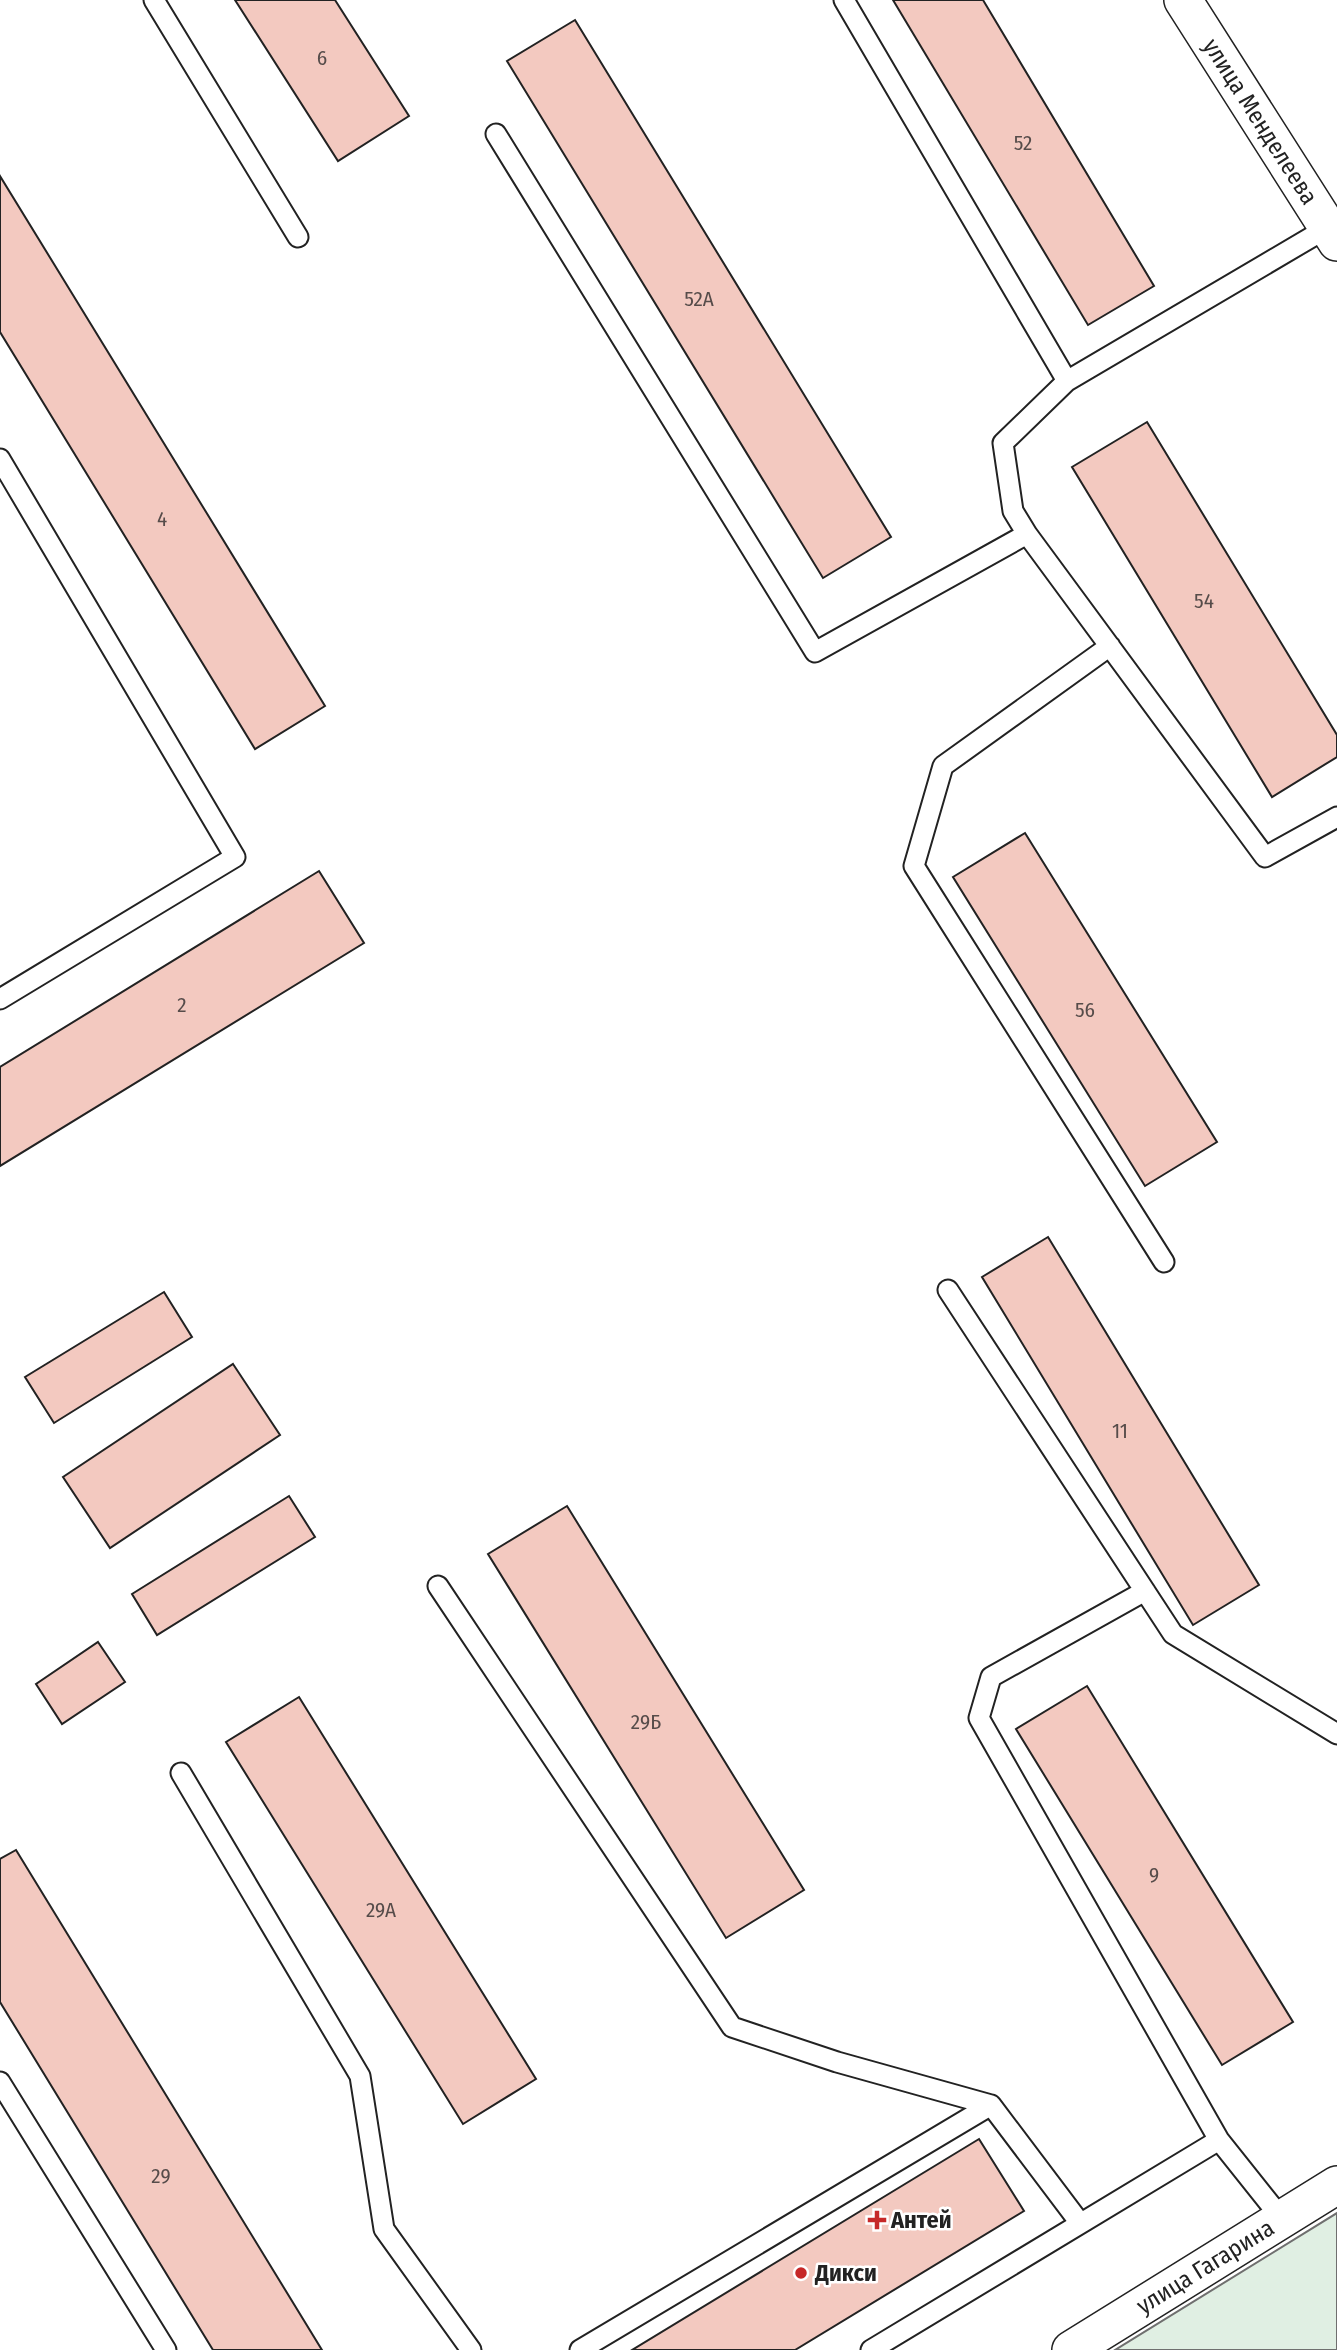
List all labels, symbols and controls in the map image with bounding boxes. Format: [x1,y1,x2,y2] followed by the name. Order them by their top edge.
[1197,33,1323,210] street label: улица Менделеева
[317,45,327,71] house number: 6
[1014,130,1032,156] house number: 52
[684,286,714,312] house number: 52А
[157,506,167,532] house number: 4
[1194,588,1214,614] house number: 54
[177,992,187,1018] house number: 2
[1075,997,1095,1023] house number: 56
[1112,1418,1128,1444] house number: 11
[631,1709,661,1735] house number: 29Б
[1149,1862,1159,1888] house number: 9
[366,1897,396,1923] house number: 29А
[151,2163,171,2189] house number: 29
[890,2206,952,2234] place label: Антей
[869,2212,885,2228] marker: Антей
[1131,2214,1279,2320] street label: улица Гагарина
[814,2259,877,2287] place label: Дикси
[793,2265,809,2281] marker: Дикси

